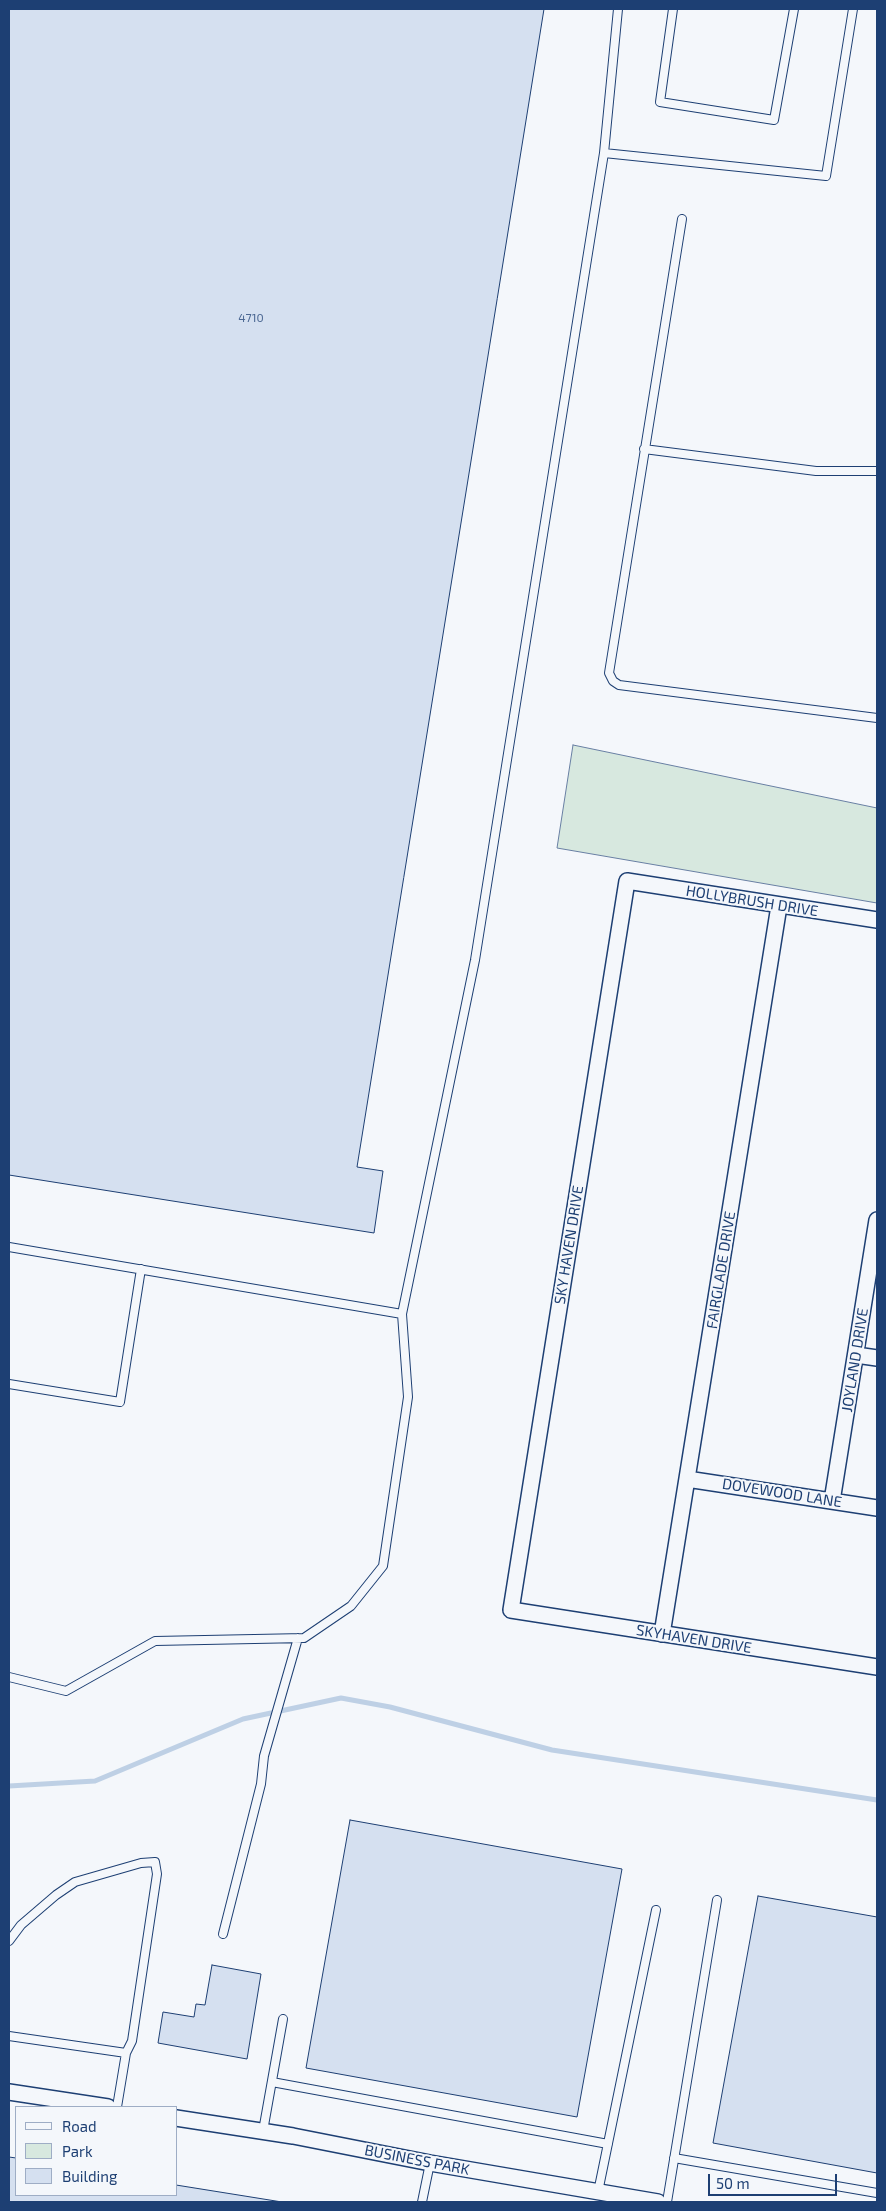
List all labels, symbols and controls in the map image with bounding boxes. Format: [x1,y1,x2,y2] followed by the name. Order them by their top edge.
[238,311,264,325] house number: 4710
[685,882,819,920] street label: HOLLYBRUSH DRIVE
[551,1184,587,1306] street label: SKY HAVEN DRIVE
[703,1210,739,1330] street label: FAIRGLADE DRIVE
[838,1307,872,1413] street label: JOYLAND DRIVE
[721,1475,843,1511] street label: DOVEWOOD LANE
[635,1621,753,1657] street label: SKYHAVEN DRIVE
[15,2106,178,2196] legend
[62,2117,97,2135] text: Road
[363,2141,471,2179] street label: BUSINESS PARK
[62,2142,93,2160] text: Park
[711,2164,840,2196] scale bar
[62,2167,117,2185] text: Building
[716,2174,750,2192] text: 50 m

